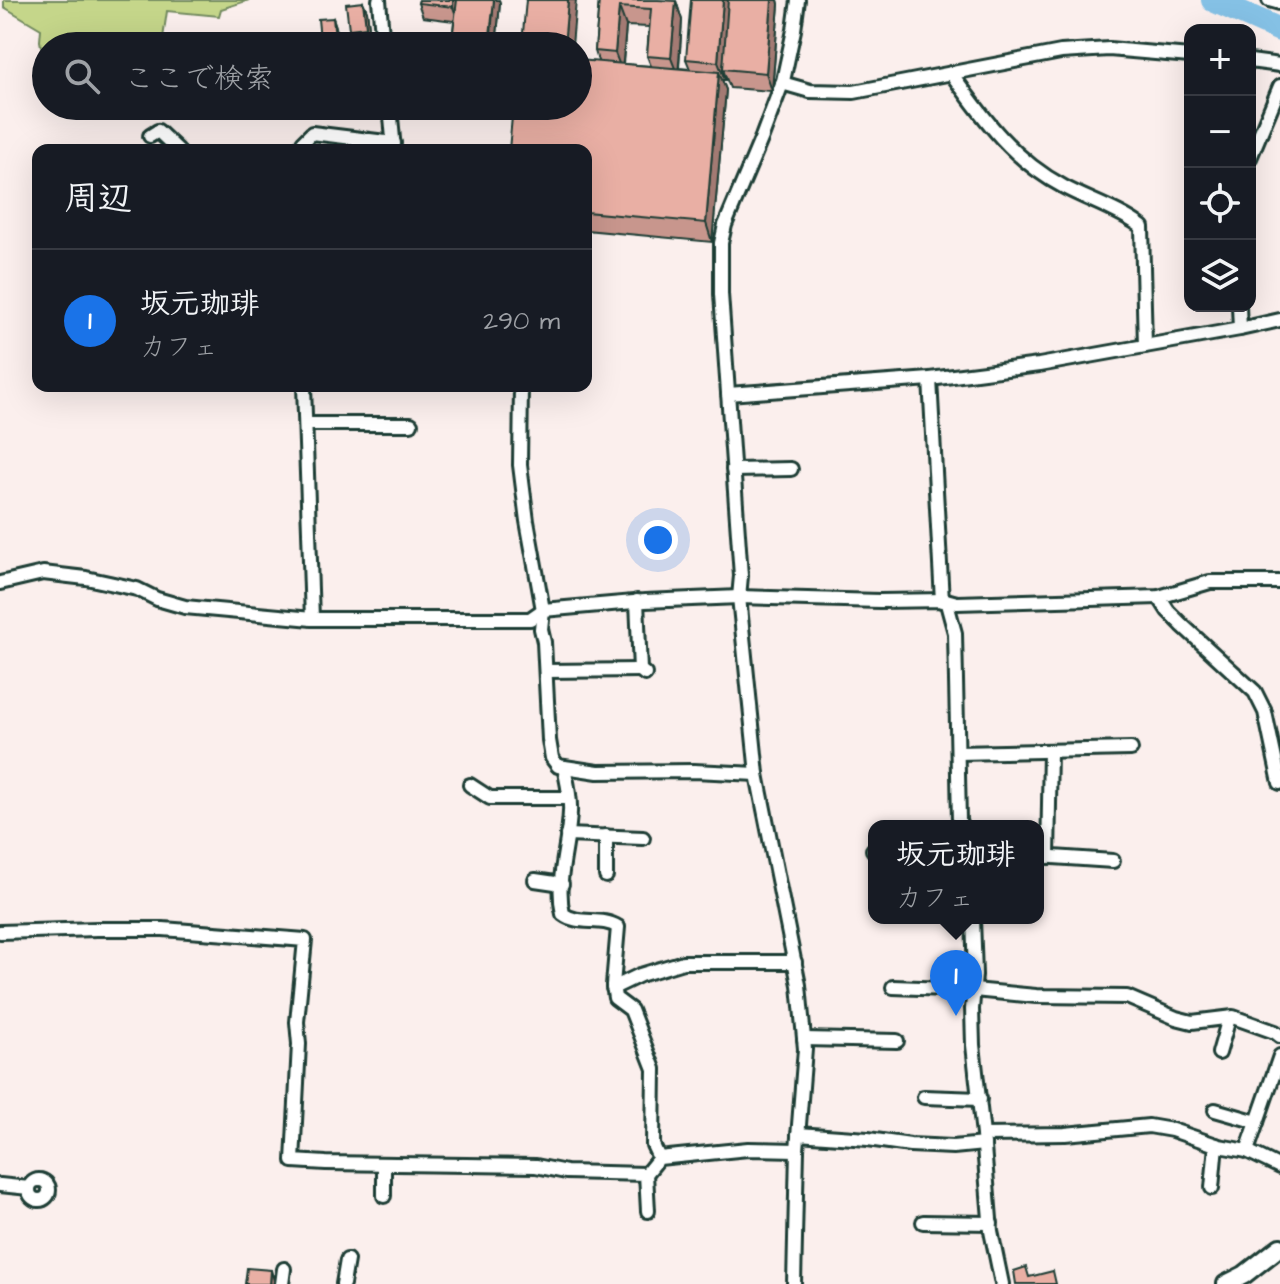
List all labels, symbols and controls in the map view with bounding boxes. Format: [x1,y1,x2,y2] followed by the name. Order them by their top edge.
[1184,24,1256,312] map controls
[1184,24,1256,96] button: +
[32,32,592,120] search box
[60,54,104,98] icon: search
[124,58,274,100] text: ここで検索
[1184,96,1256,168] button: −
[1184,168,1256,240] button: locate
[64,175,132,223] text: 周辺
[1184,240,1256,312] button: layers
[140,283,260,325] text: 坂元珈琲
[88,303,92,339] text: 1
[483,303,560,339] text: 290 m
[140,329,218,365] text: カフェ
[638,520,678,560] your location
[868,820,1044,924] popup
[896,834,1016,876] text: 坂元珈琲
[896,880,974,916] text: カフェ
[930,950,982,1016] pin: 1

